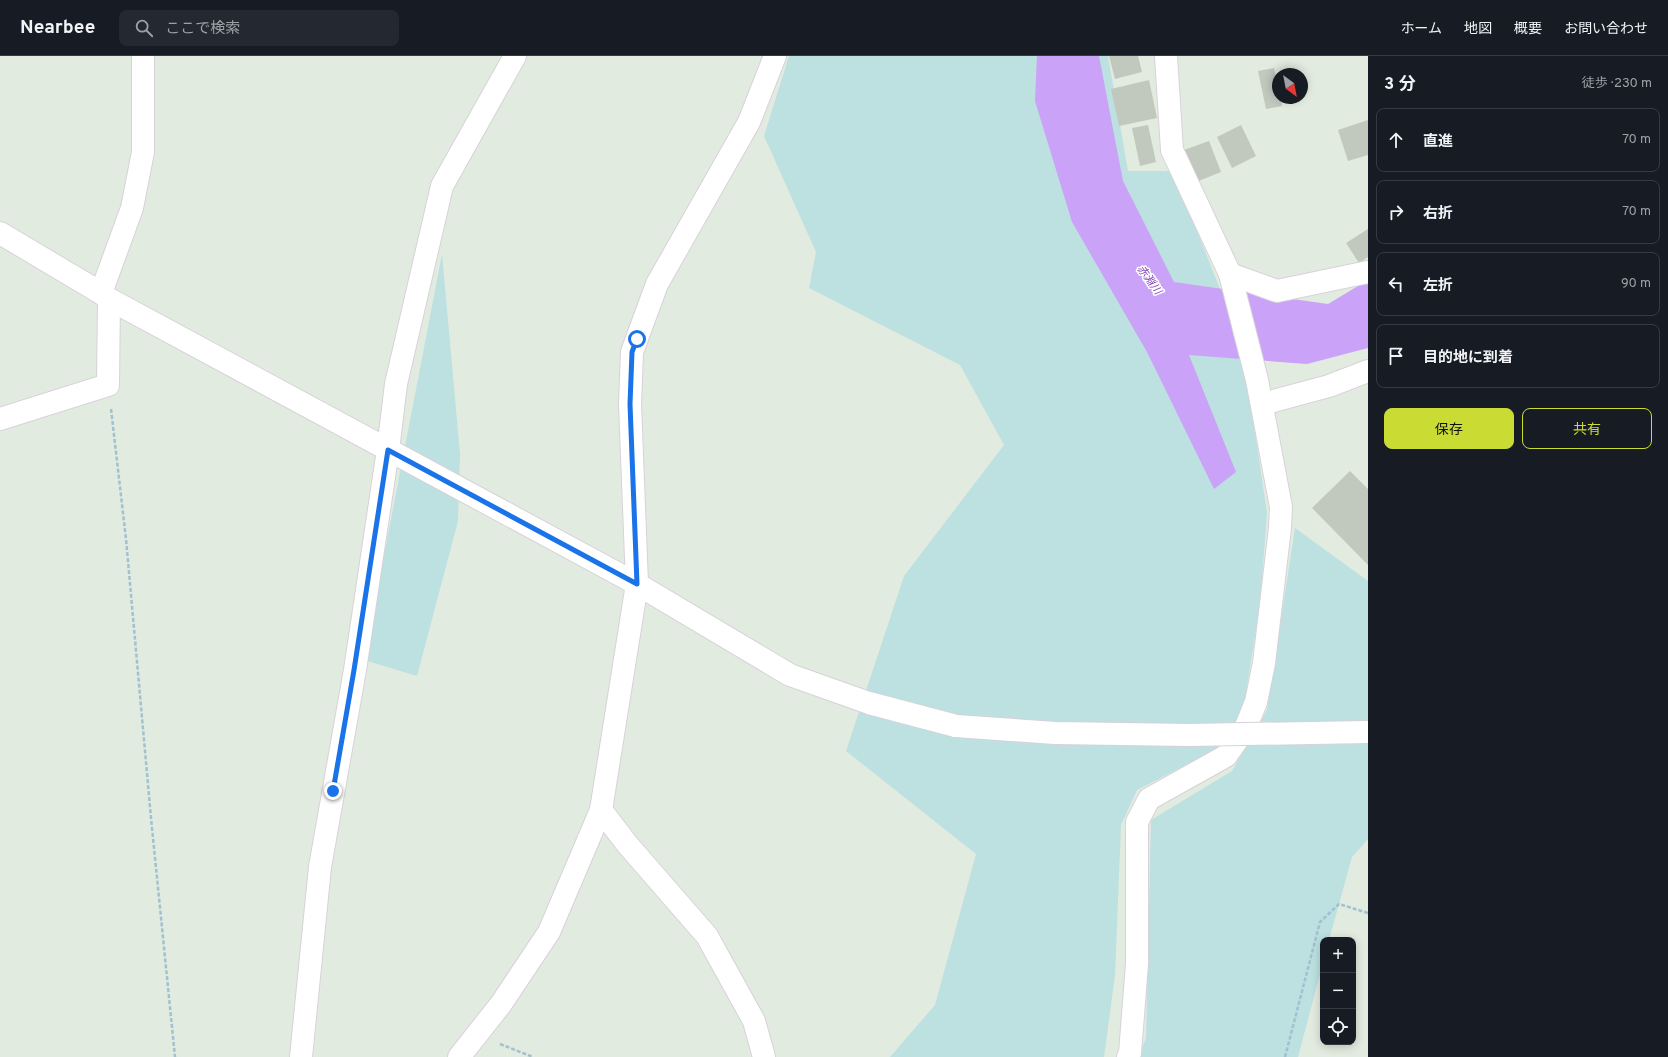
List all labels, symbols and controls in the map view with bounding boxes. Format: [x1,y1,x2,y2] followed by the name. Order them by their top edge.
[119,10,399,46] search box
[20,16,95,40] text: Nearbee
[133,17,155,39] icon: search
[165,20,240,39] text: ここで検索
[1400,21,1442,38] text: ホーム
[1464,21,1492,38] text: 地図
[1514,21,1542,38] text: 概要
[1564,21,1648,38] text: お問い合わせ
[1272,68,1308,104] north arrow
[1384,74,1415,96] text: 3 分
[1582,76,1652,92] text: 徒歩 · 230 m
[1385,129,1407,151] icon: ahead
[1622,132,1651,148] text: 70 m
[1423,133,1453,152] text: 直進
[1385,201,1407,223] icon: right
[1622,204,1651,220] text: 70 m
[1423,205,1453,224] text: 右折
[1134,263,1165,298] water label: 赤淵川
[1385,273,1407,295] icon: left
[1621,276,1651,292] text: 90 m
[1423,277,1453,296] text: 左折
[628,330,646,348] route start
[1385,345,1407,367] icon: arrive
[1423,349,1513,368] text: 目的地に到着
[1384,408,1514,449] button: 保存
[1522,408,1652,449] button: 共有
[324,782,342,800] route end
[1320,937,1356,1045] map controls
[1320,937,1356,973] button: +
[1320,973,1356,1009] button: −
[1320,1009,1356,1045] button: locate

